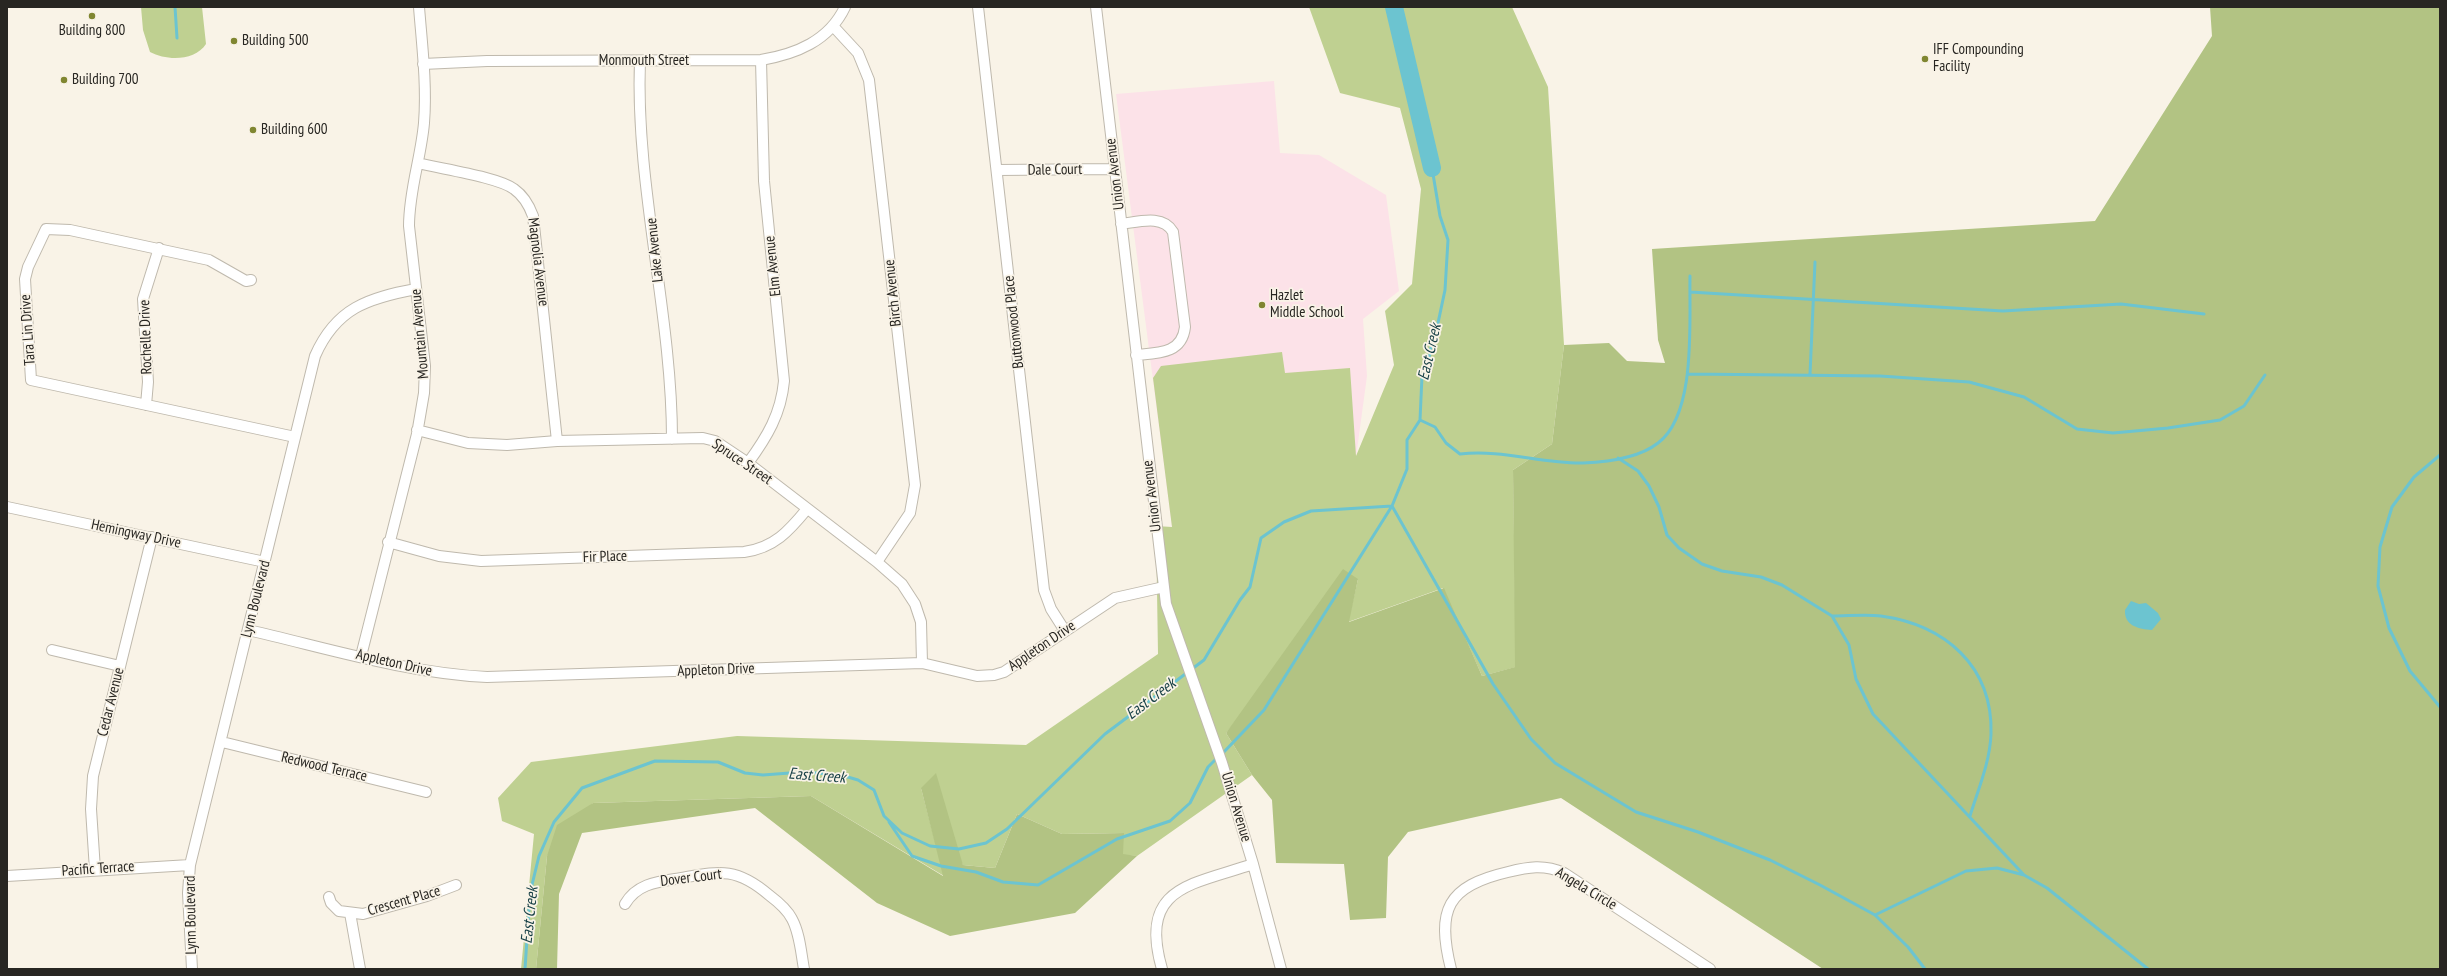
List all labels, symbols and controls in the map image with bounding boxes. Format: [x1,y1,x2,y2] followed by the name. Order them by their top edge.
[87,11,97,21] marker: Building 800
[59,22,125,40] place label: Building 800
[242,32,309,50] place label: Building 500
[229,36,239,46] marker: Building 500
[1933,41,2024,76] place label: IFF Compounding Facility
[599,52,689,70] street label: Monmouth Street
[1920,54,1930,64] marker: IFF Compounding Facility
[72,71,139,89] place label: Building 700
[59,75,69,85] marker: Building 700
[261,121,328,139] place label: Building 600
[248,125,258,135] marker: Building 600
[1102,137,1128,211] street label: Union Avenue
[1027,161,1083,179] street label: Dale Court
[524,217,552,307] street label: Magnolia Avenue
[643,217,667,283] street label: Lake Avenue
[761,235,785,297] street label: Elm Avenue
[881,259,905,327] street label: Birch Avenue
[1000,274,1028,370] street label: Buttonwood Place
[1270,287,1343,322] place label: Hazlet Middle School
[407,288,433,380] street label: Mountain Avenue
[17,294,39,366] street label: Tara Lin Drive
[136,299,156,375] street label: Rochelle Drive
[1257,300,1267,310] marker: Hazlet Middle School
[1414,322,1446,382] water label: East Creek
[708,435,776,489] street label: Spruce Street
[1139,459,1165,533] street label: Union Avenue
[90,516,182,552] street label: Hemingway Drive
[583,547,627,567] street label: Fir Place
[238,559,274,639] street label: Lynn Boulevard
[1005,617,1079,675] street label: Appleton Drive
[354,646,434,680] street label: Appleton Drive
[677,660,755,680] street label: Appleton Drive
[94,666,128,738] street label: Cedar Avenue
[1122,674,1180,724] water label: East Creek
[279,748,369,786] street label: Redwood Terrace
[788,764,846,788] water label: East Creek
[1217,770,1255,844] street label: Union Avenue
[61,857,135,881] street label: Pacific Terrace
[1552,864,1620,914] street label: Angela Circle
[659,865,723,891] street label: Dover Court
[181,875,201,955] street label: Lynn Boulevard
[366,882,442,920] street label: Crescent Place
[517,886,543,944] water label: East Creek

